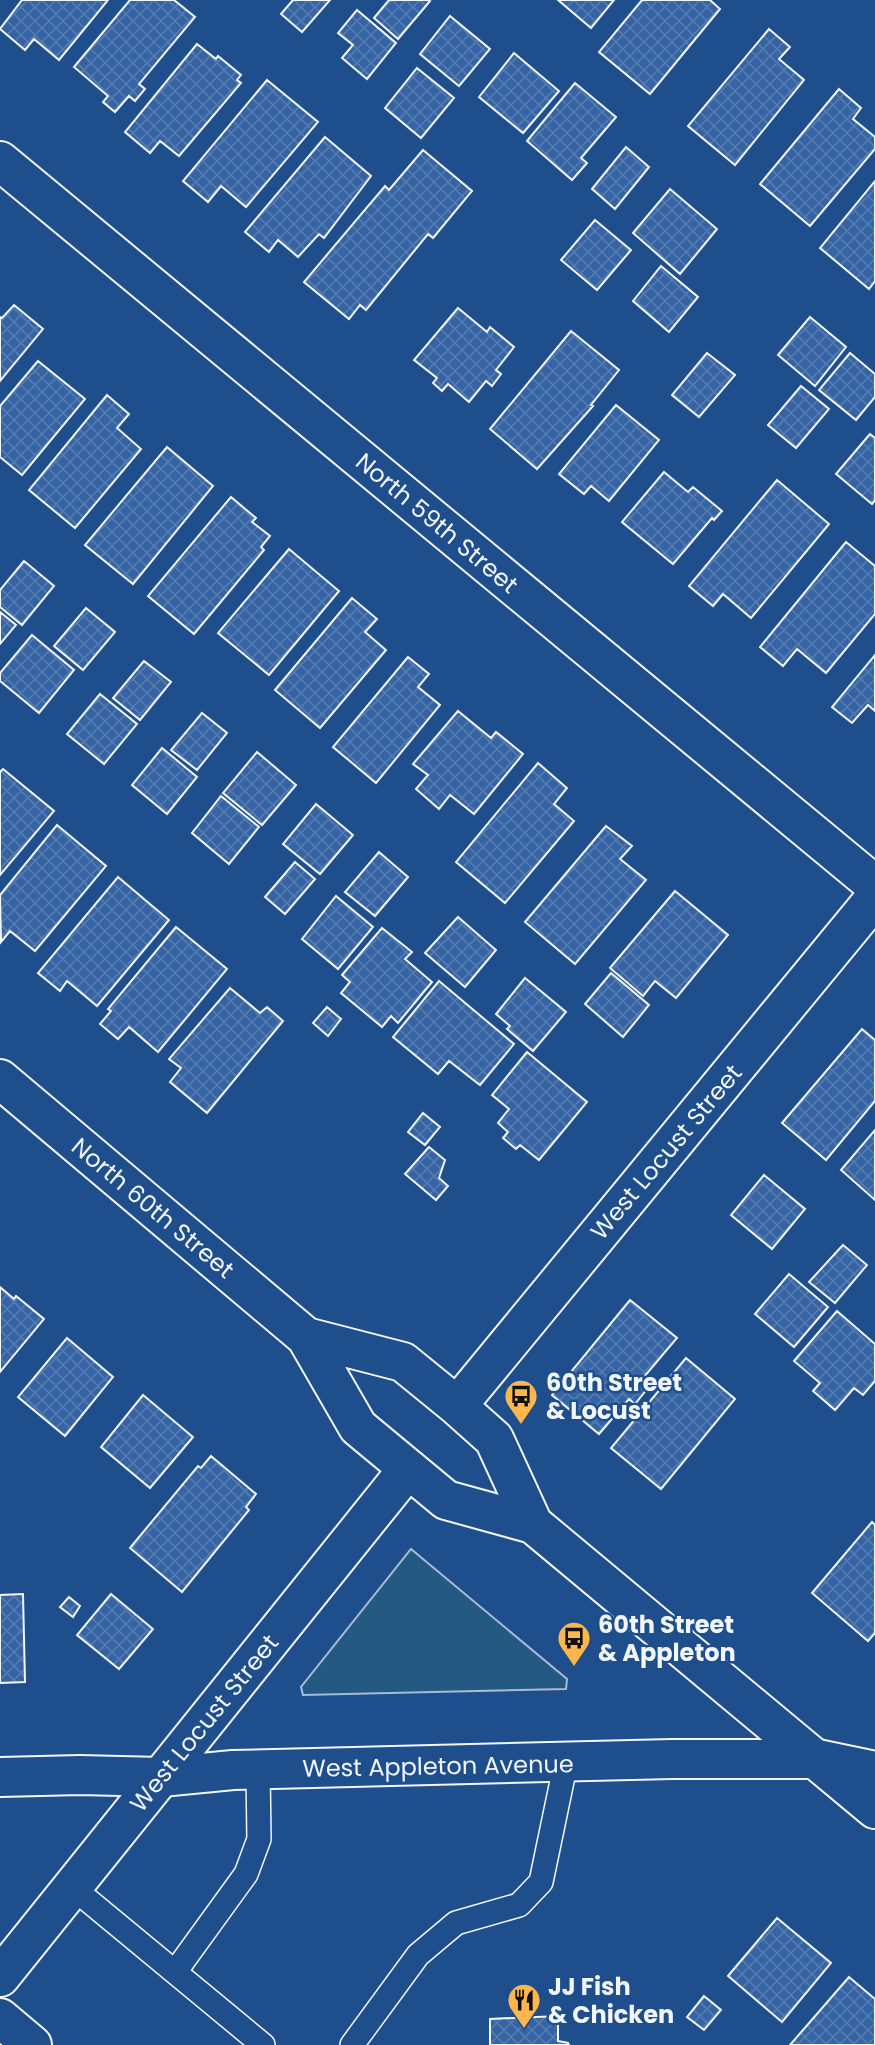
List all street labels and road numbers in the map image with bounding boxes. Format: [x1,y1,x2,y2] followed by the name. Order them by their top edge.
[349,445,525,601] street label: North 59th Street
[583,1057,749,1247] street label: West Locust Street
[65,1130,241,1286] street label: North 60th Street
[122,1627,286,1819] street label: West Locust Street
[302,1747,574,1785] street label: West Appleton Avenue

